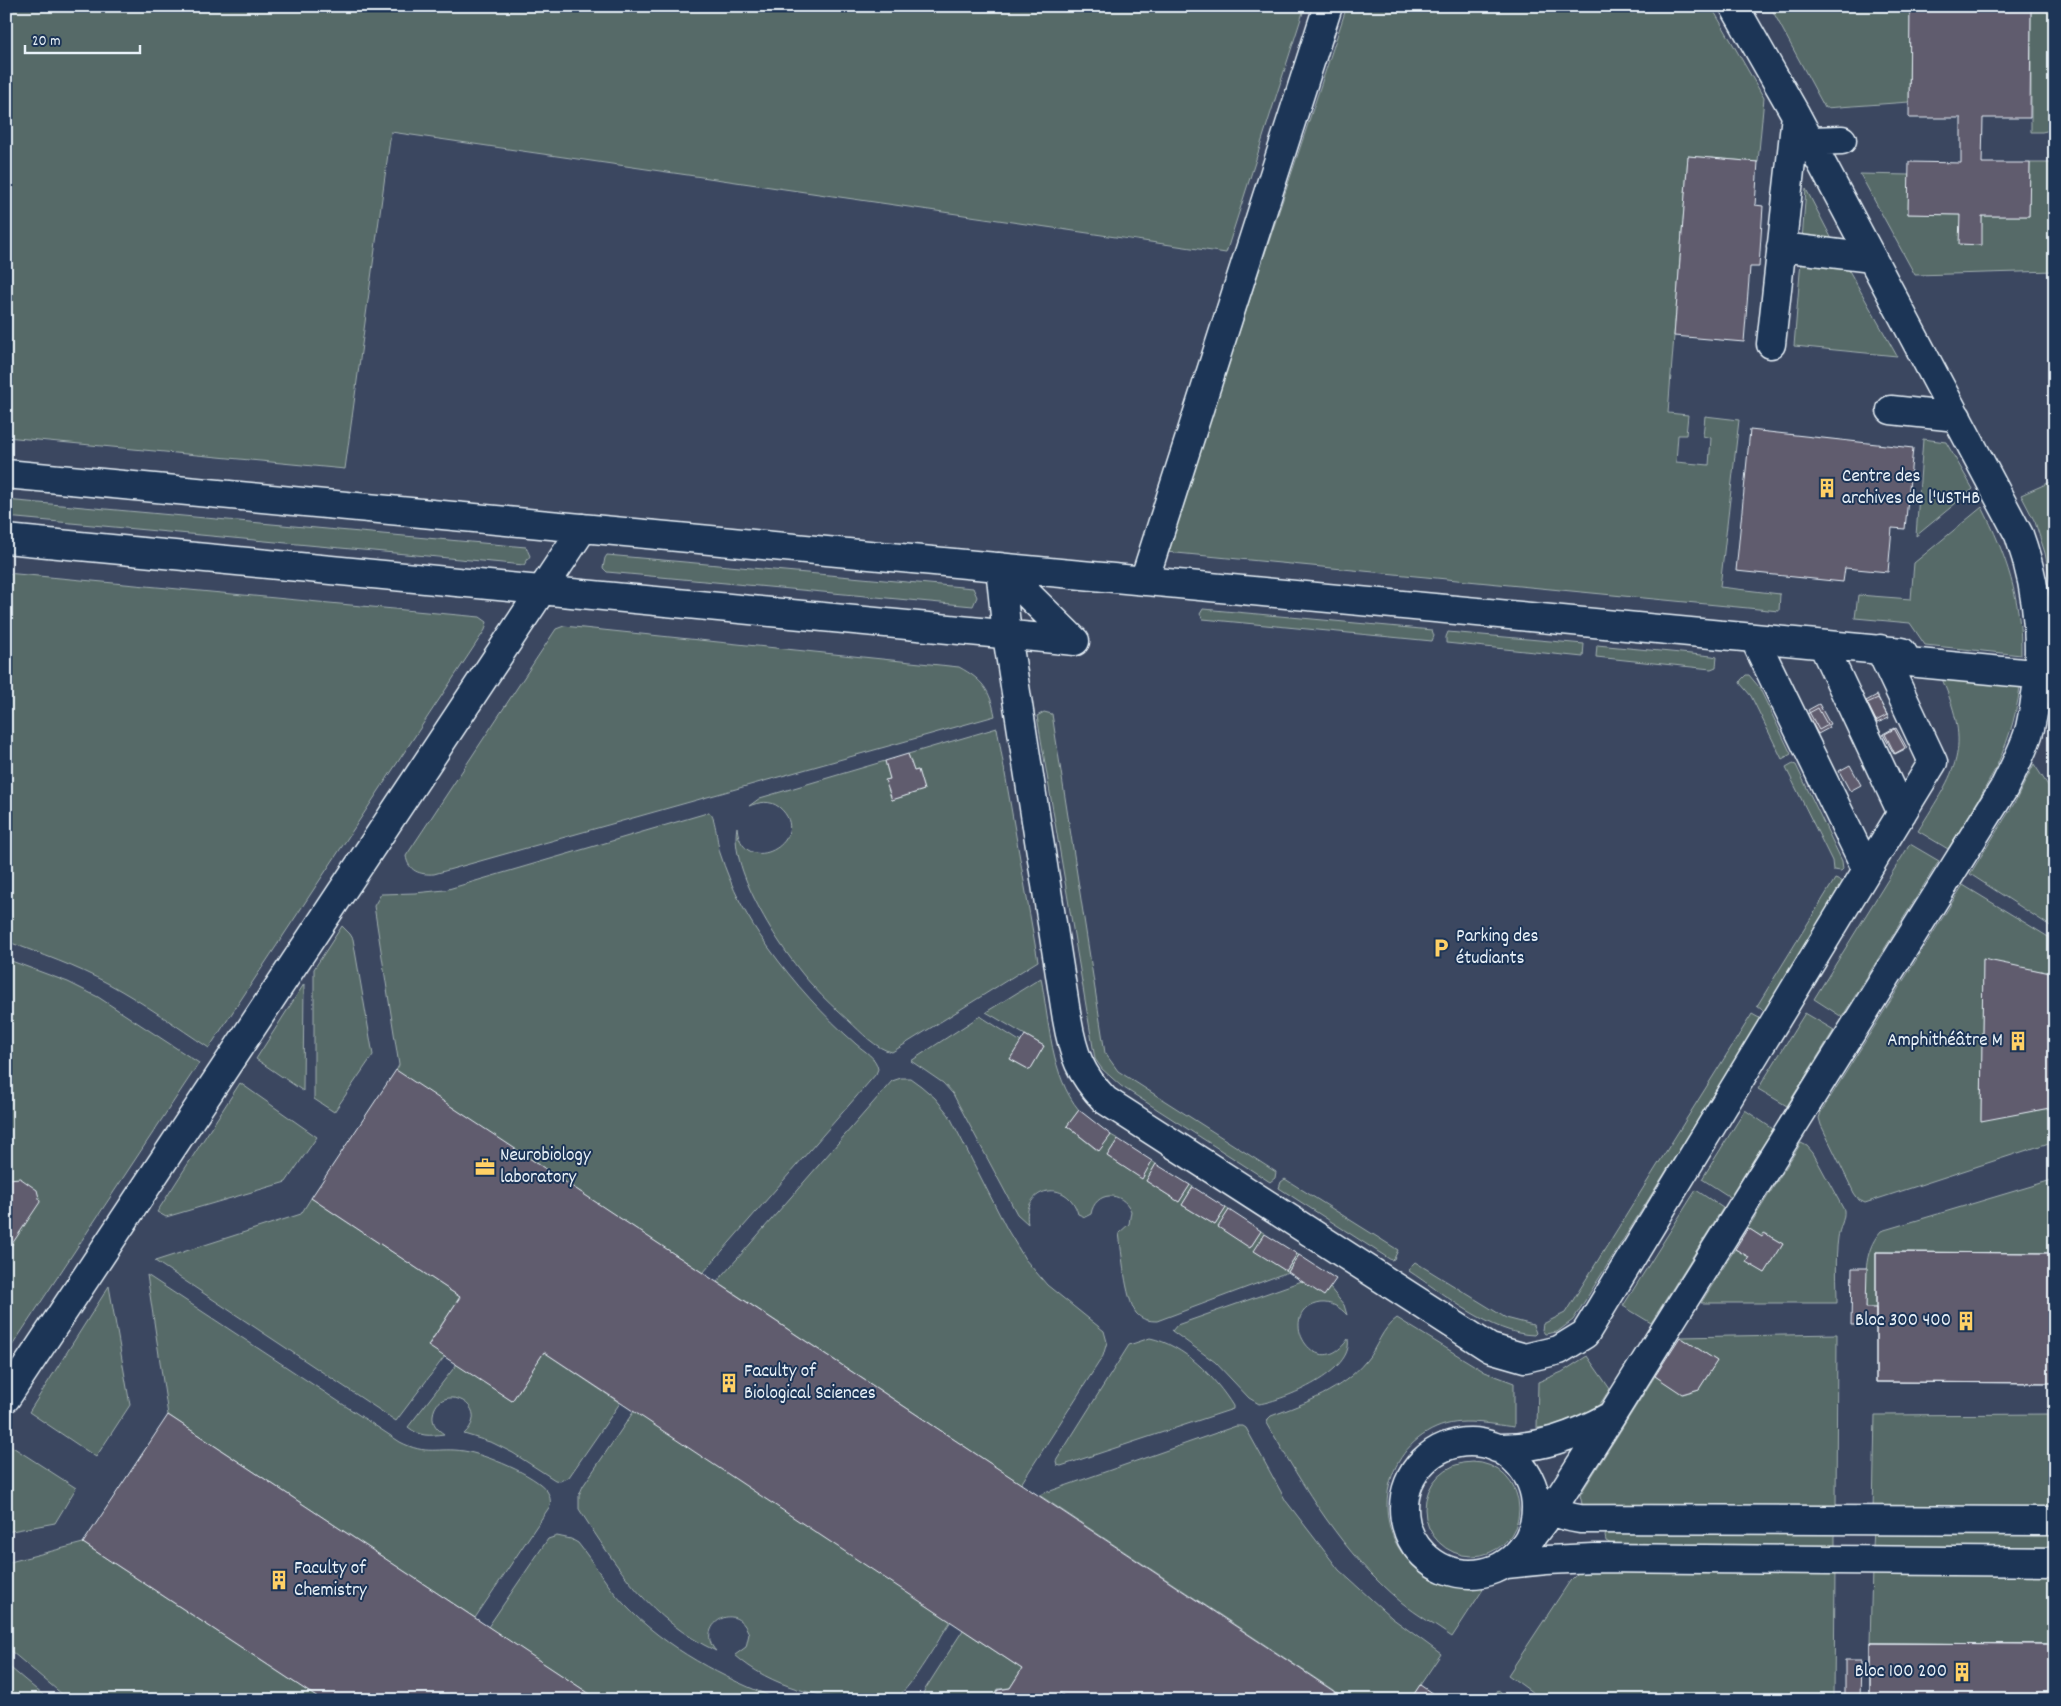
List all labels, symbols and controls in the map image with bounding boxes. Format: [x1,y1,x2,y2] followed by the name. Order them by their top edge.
[25,22,140,54] scale bar
[32,31,60,53] text: 20 m
[1842,464,1980,513] place label: Centre des archives de l'USTHB
[1816,477,1838,499] building icon: Centre des archives de l'USTHB
[1456,924,1539,973] place label: Parking des étudiants
[1430,937,1452,959] parking icon: Parking des étudiants
[1887,1028,2003,1055] place label: Amphithéâtre M
[2007,1030,2029,1052] building icon: Amphithéâtre M
[500,1143,591,1192] place label: Neurobiology laboratory
[474,1156,496,1178] office icon: Neurobiology laboratory
[1855,1308,1951,1335] place label: Bloc 300 400
[1955,1310,1977,1332] building icon: Bloc 300 400
[744,1359,876,1408] place label: Faculty of Biological Sciences
[718,1372,740,1394] building icon: Faculty of Biological Sciences
[294,1556,367,1605] place label: Faculty of Chemistry
[268,1569,290,1591] building icon: Faculty of Chemistry
[1855,1659,1947,1686] place label: Bloc 100 200
[1951,1661,1973,1683] building icon: Bloc 100 200

